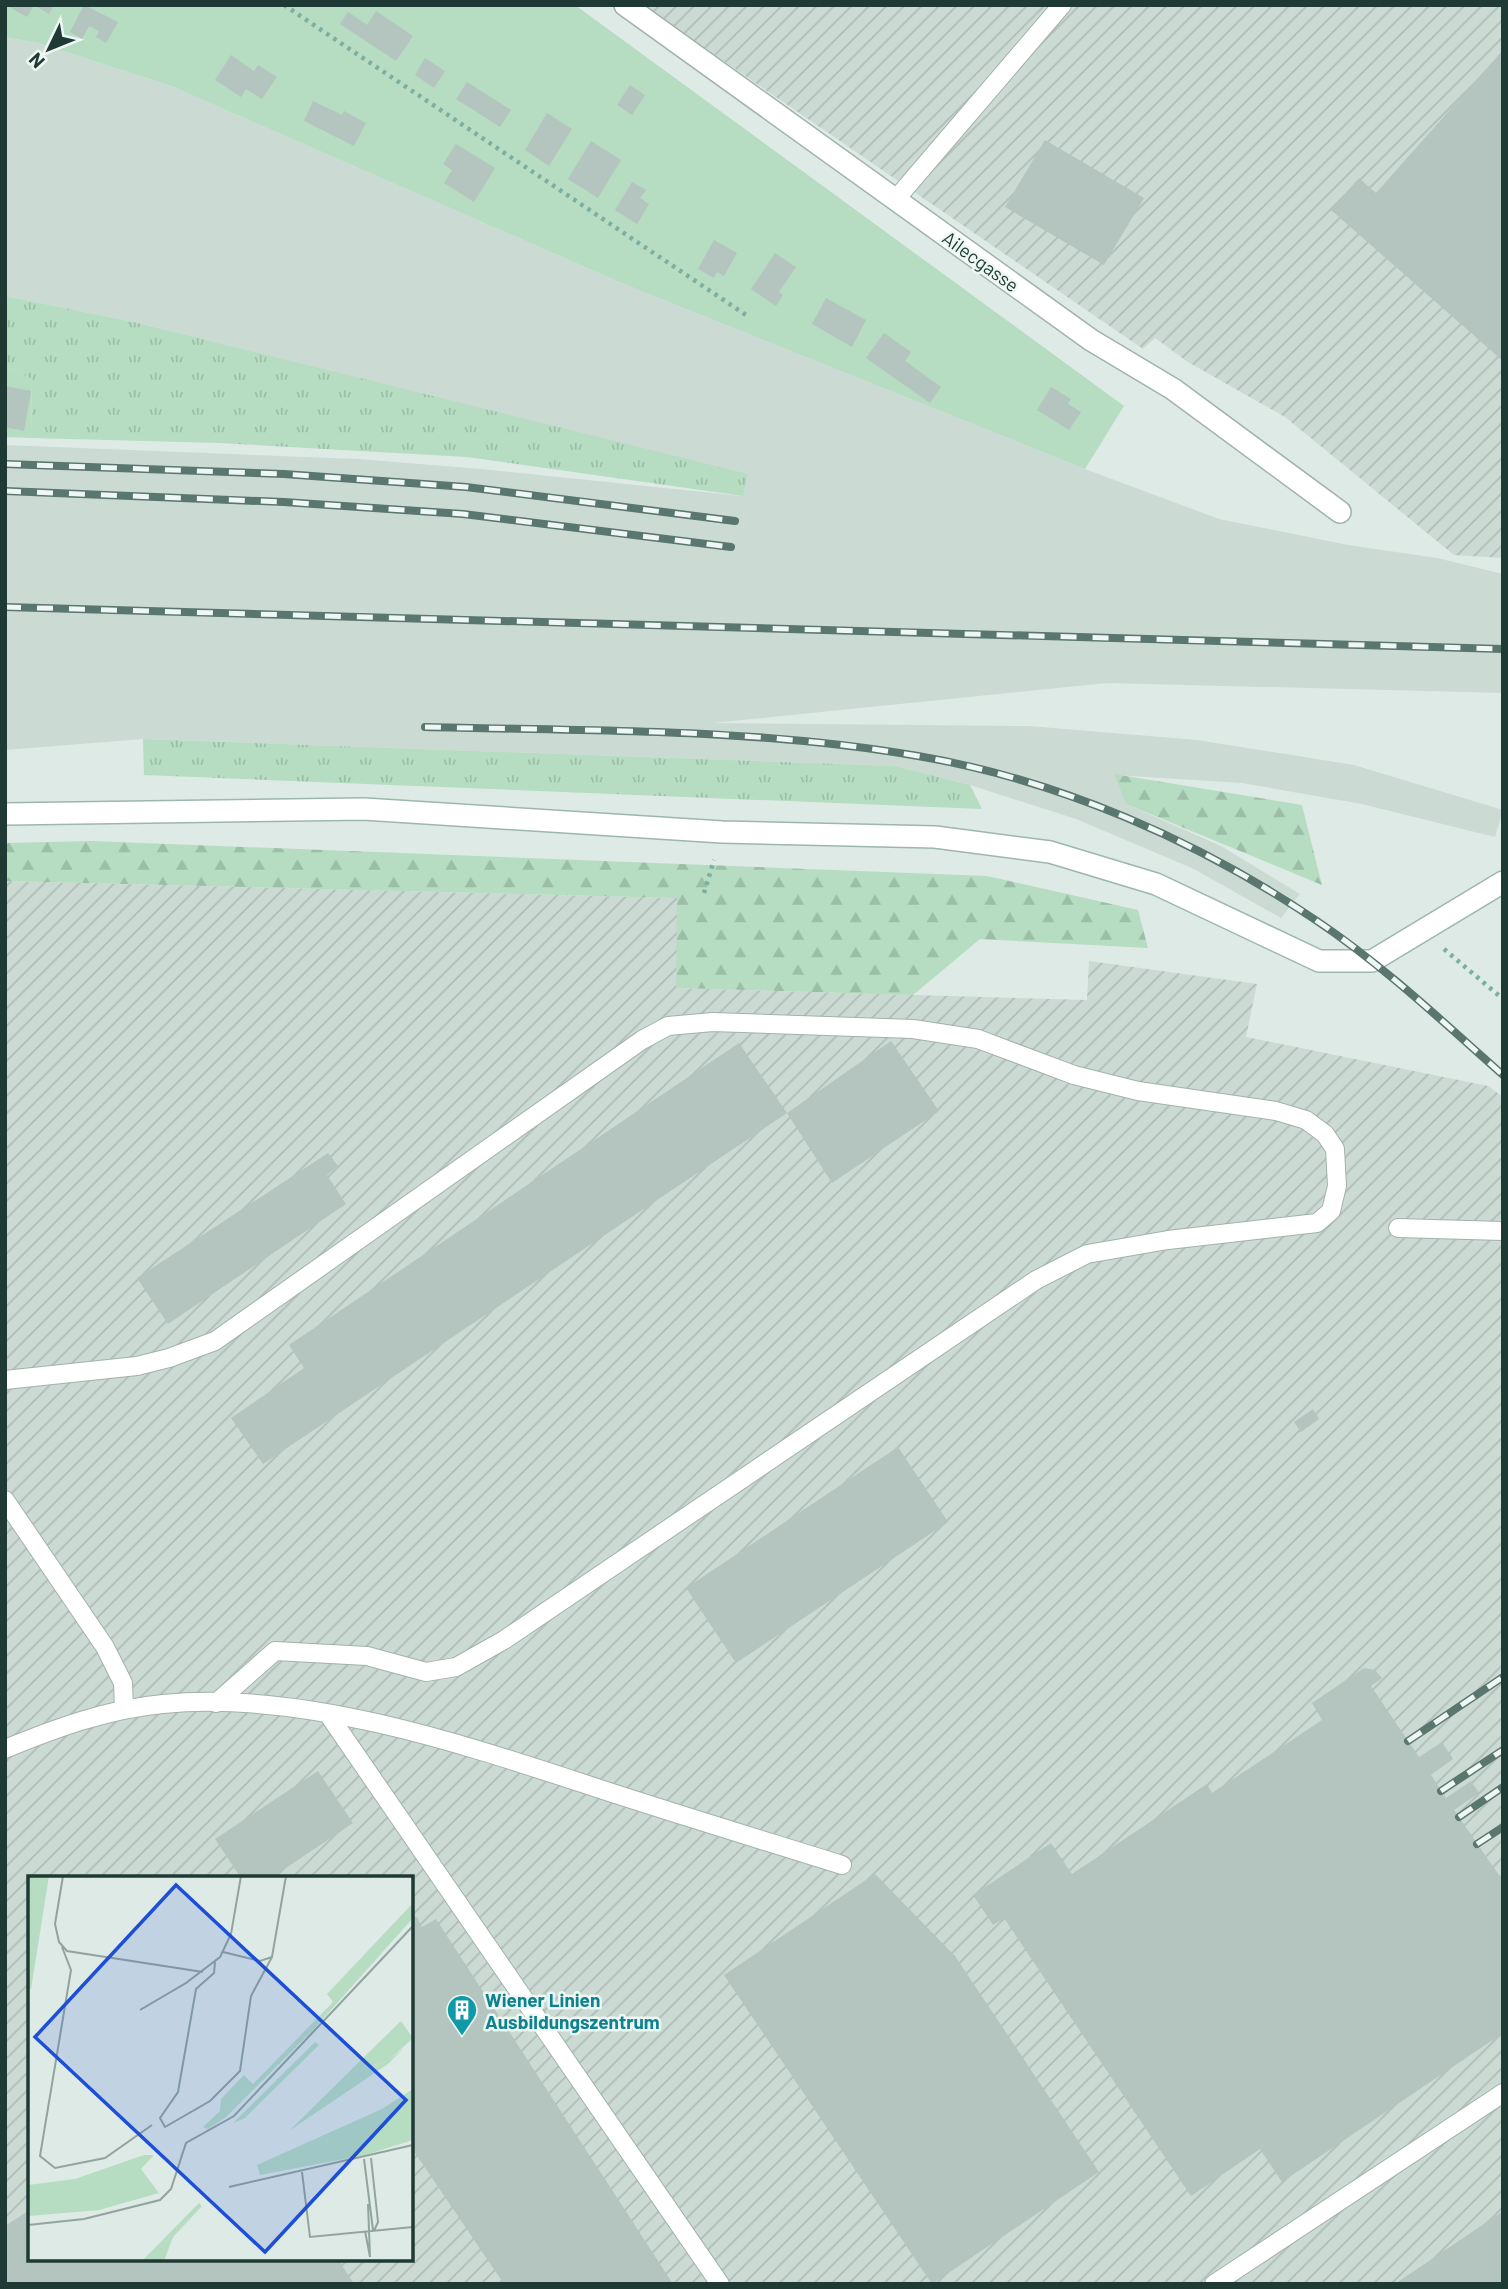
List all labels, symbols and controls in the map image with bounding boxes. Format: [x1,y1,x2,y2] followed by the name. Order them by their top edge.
[14,14,84,84] north arrow
[23,48,49,73] text: N
[938,226,1024,296] street label: Ailecgasse
[28,1876,413,2261] inset map
[485,1988,660,2033] place label: Wiener Linien Ausbildungszentrum
[445,1993,479,2037] building icon: Wiener Linien Ausbildungszentrum

